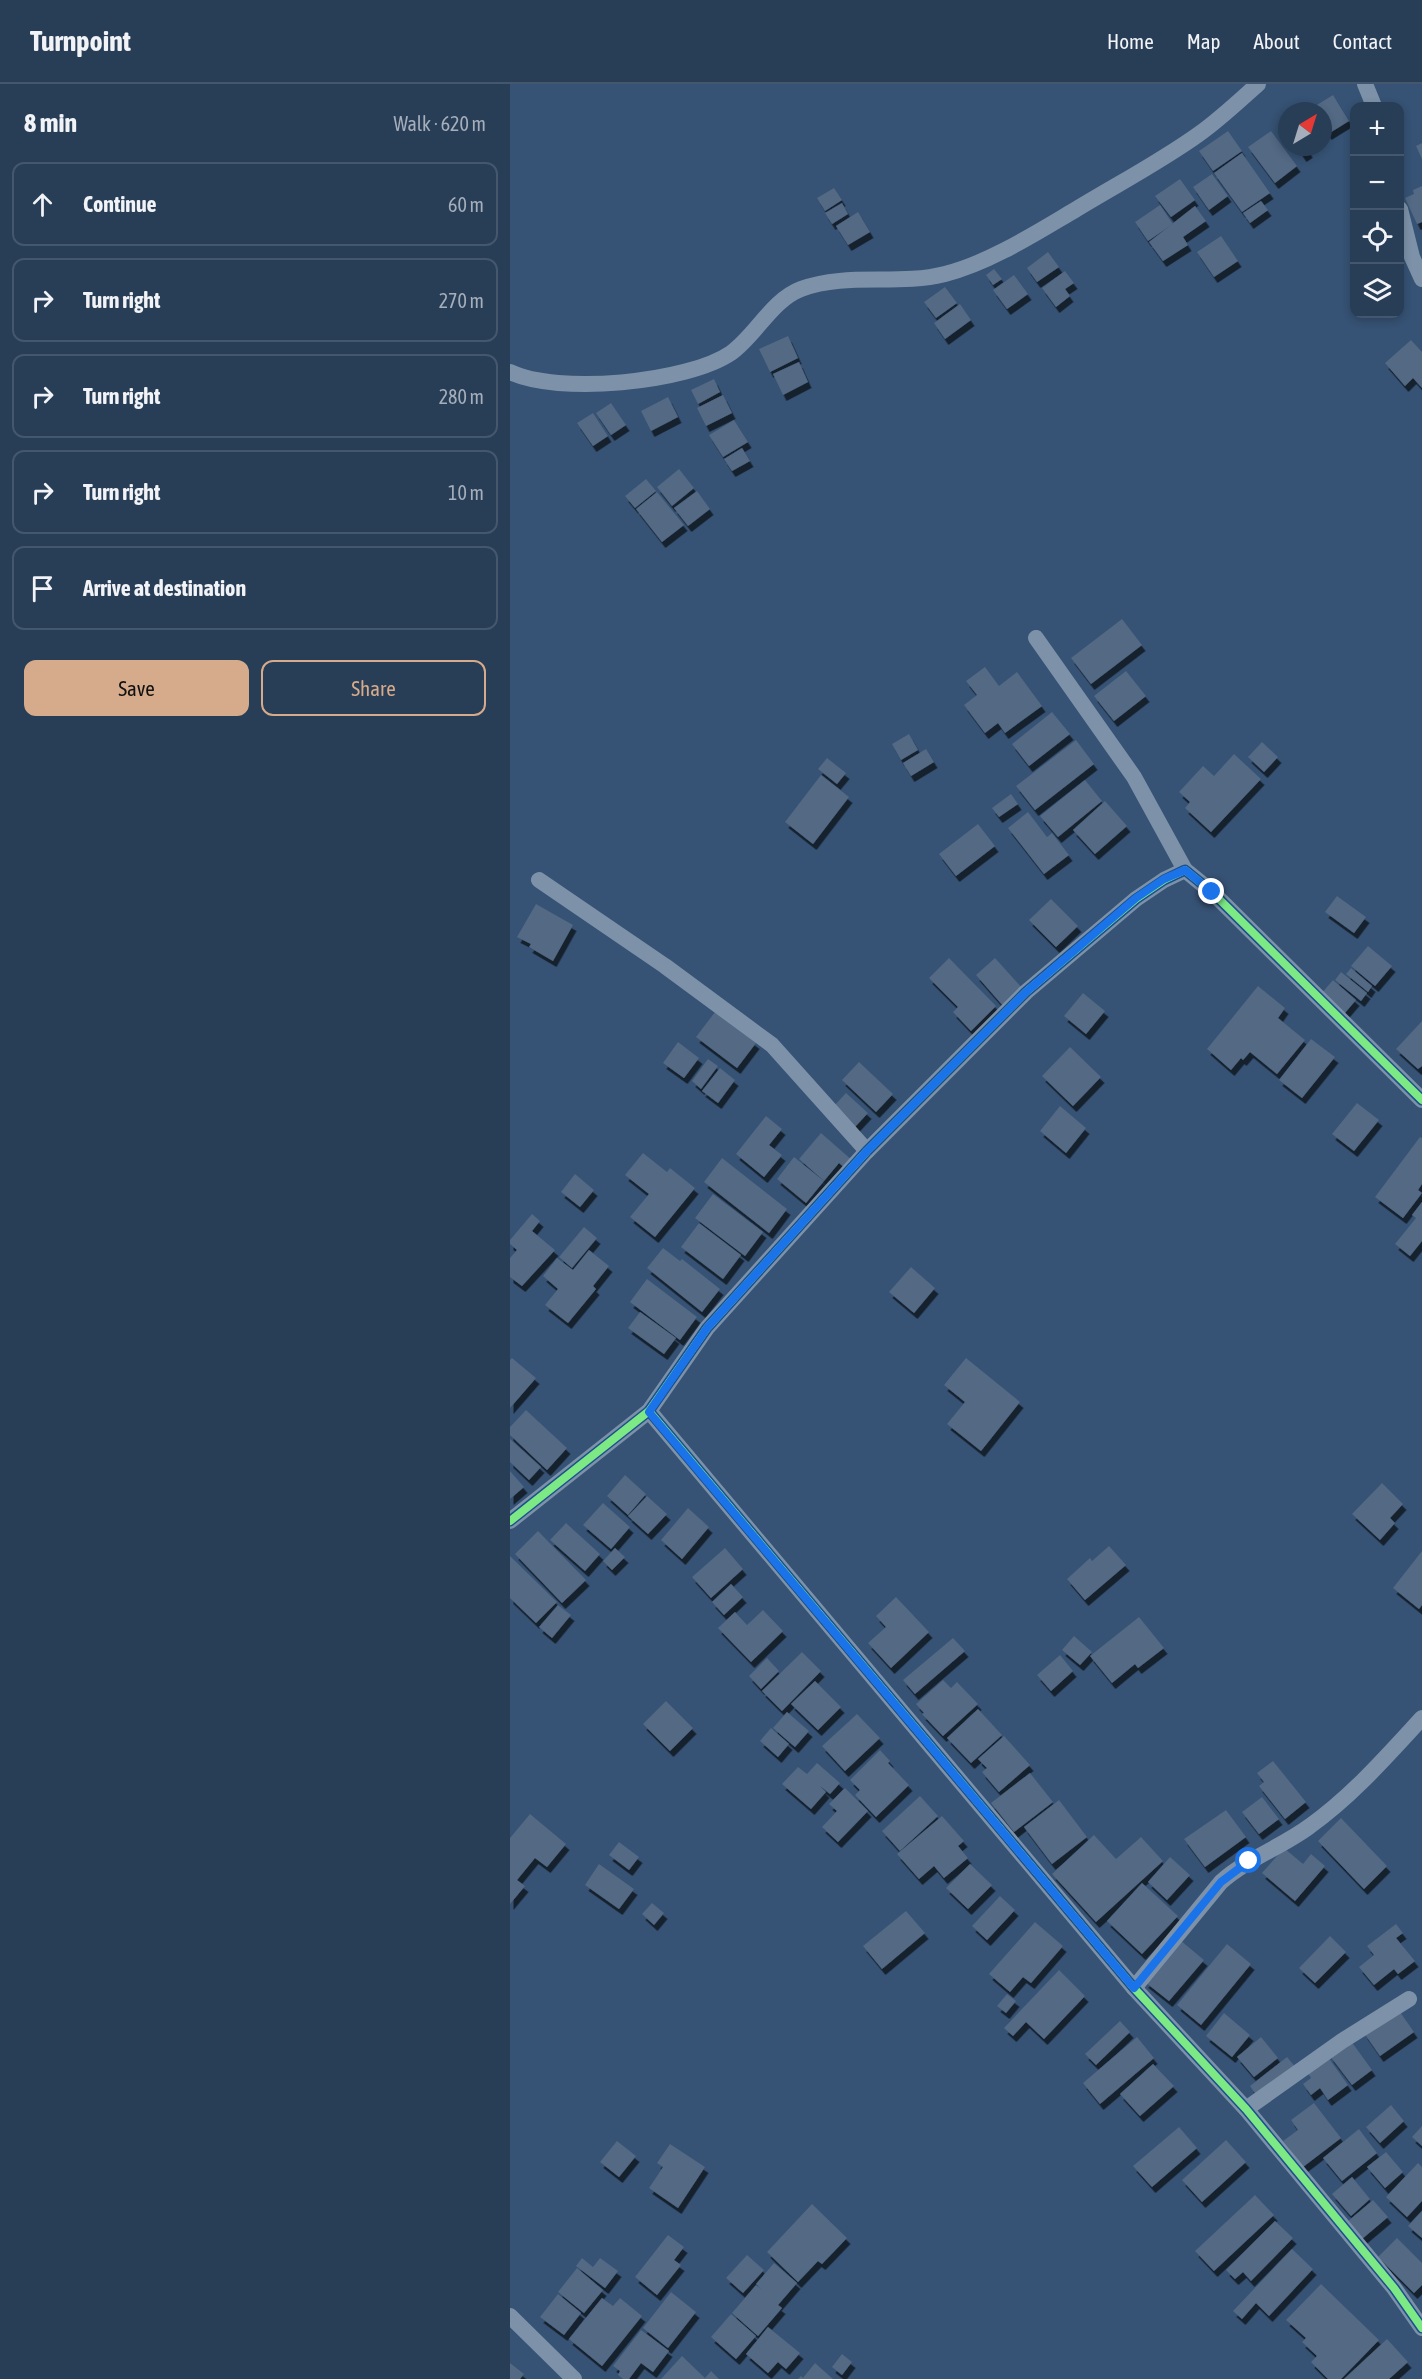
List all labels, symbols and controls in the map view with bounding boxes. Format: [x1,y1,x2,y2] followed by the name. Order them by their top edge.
[30,25,131,57] text: Turnpoint
[1107,29,1154,53] text: Home
[1187,29,1221,53] text: Map
[1254,29,1300,53] text: About
[1333,29,1392,53] text: Contact
[1278,102,1332,156] north arrow
[1350,102,1404,318] map controls
[1350,102,1404,156] button: +
[24,108,77,138] text: 8 min
[394,112,486,135] text: Walk · 620 m
[1350,156,1404,210] button: −
[26,188,59,221] icon: ahead
[83,191,157,217] text: Continue
[448,193,484,216] text: 60 m
[1350,210,1404,264] button: locate
[1350,264,1404,318] button: layers
[26,284,59,317] icon: right
[83,287,160,313] text: Turn right
[439,289,484,312] text: 270 m
[26,380,59,413] icon: right
[83,383,160,409] text: Turn right
[439,385,484,408] text: 280 m
[26,476,59,509] icon: right
[83,479,160,505] text: Turn right
[448,481,484,504] text: 10 m
[26,572,59,605] icon: arrive
[83,575,246,601] text: Arrive at destination
[24,660,249,716] button: Save
[261,660,486,716] button: Share
[1198,878,1224,904] route end
[1235,1847,1261,1873] route start

